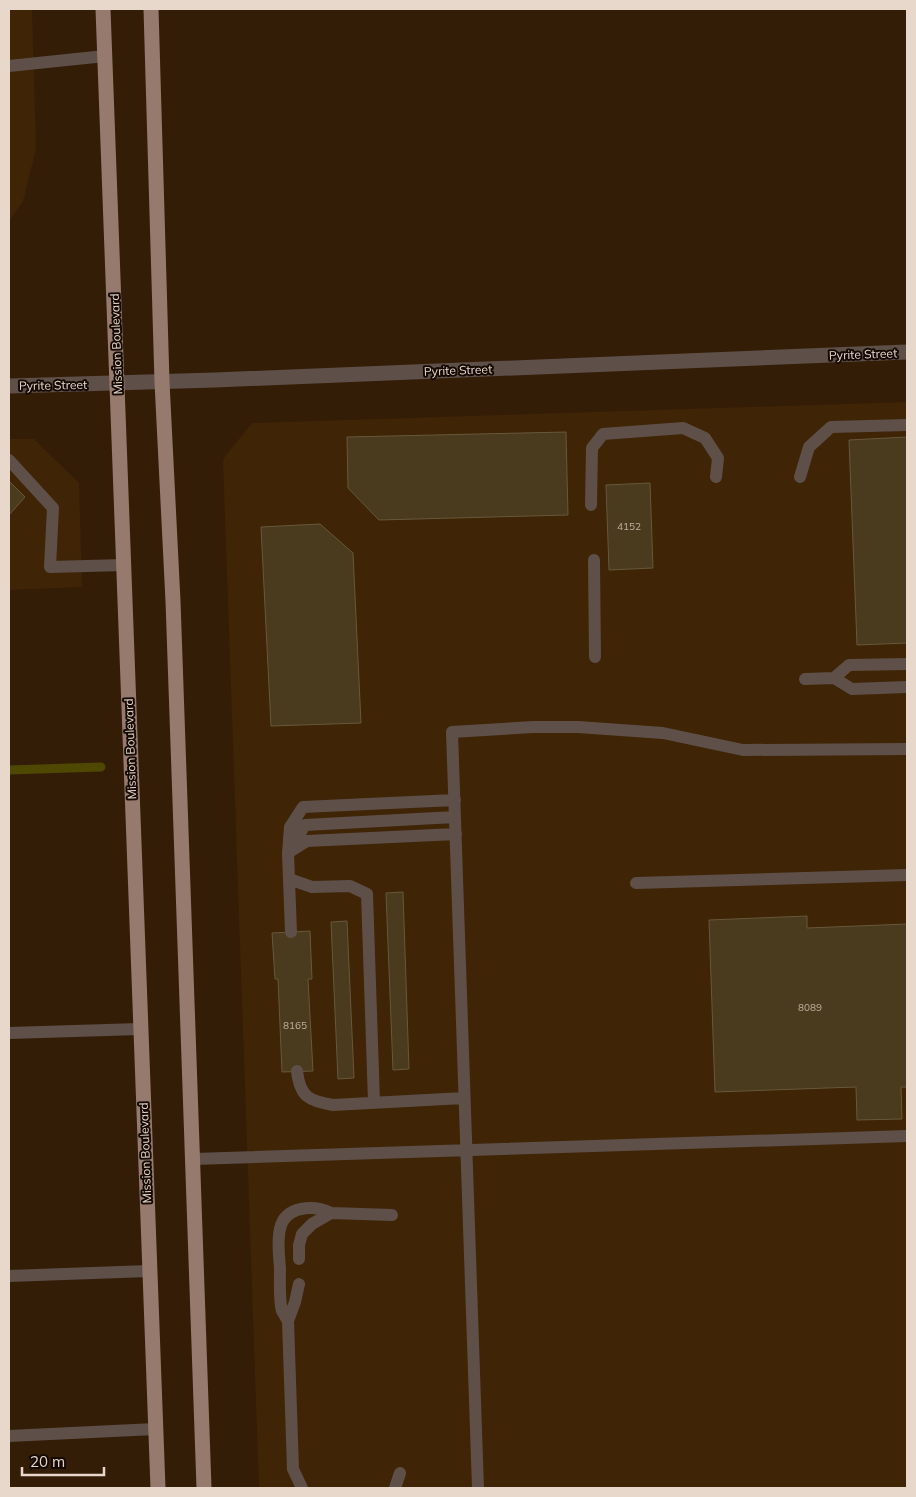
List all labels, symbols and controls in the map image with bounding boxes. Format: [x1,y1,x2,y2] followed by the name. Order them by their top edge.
[107,293,125,395] street label: Mission Boulevard
[829,345,897,363] street label: Pyrite Street
[424,361,492,379] street label: Pyrite Street
[19,377,87,393] street label: Pyrite Street
[617,520,641,533] house number: 4152
[121,698,139,800] street label: Mission Boulevard
[798,1001,822,1014] house number: 8089
[283,1019,307,1032] house number: 8165
[136,1102,154,1204] street label: Mission Boulevard
[22,1444,105,1476] scale bar
[30,1452,65,1471] text: 20 m

